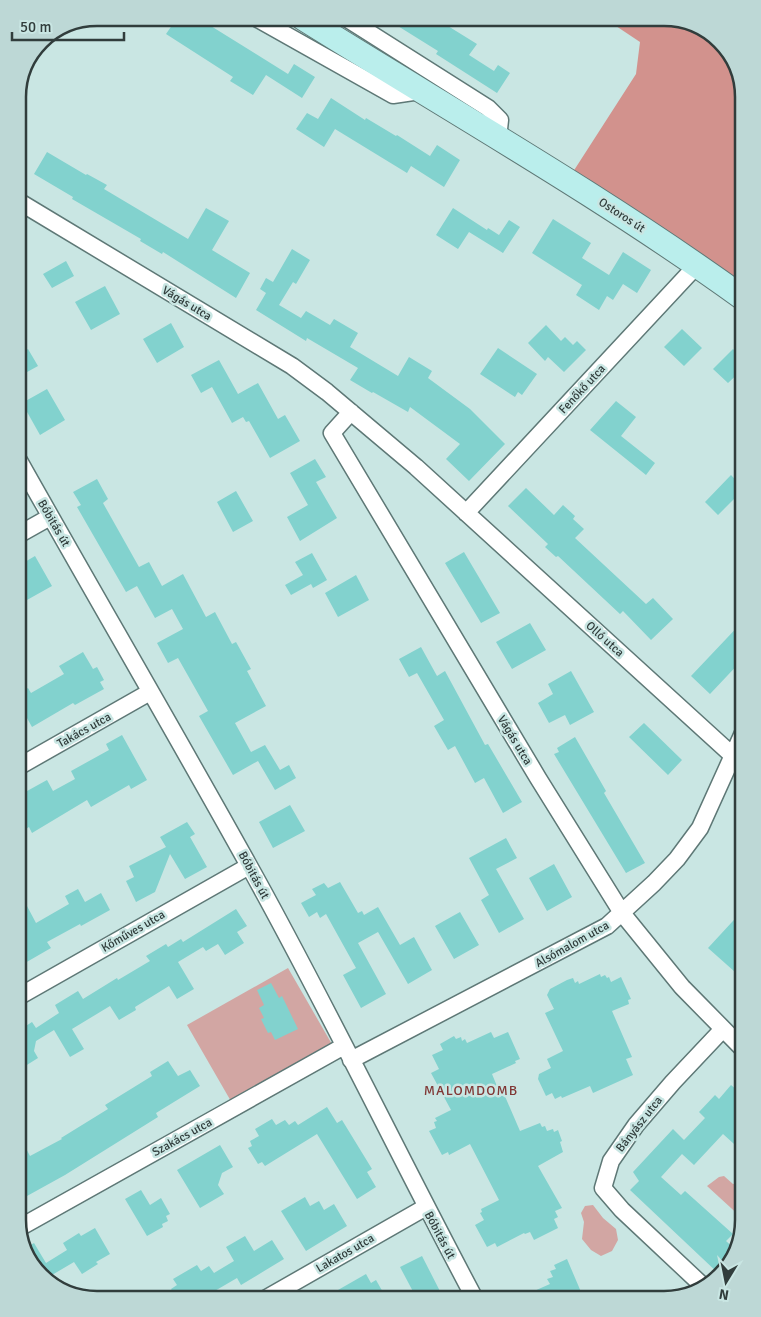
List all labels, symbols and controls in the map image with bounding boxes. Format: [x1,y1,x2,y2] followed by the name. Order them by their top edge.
[12,10,125,42] scale bar
[20,18,51,36] text: 50 m
[596,195,648,236] street label: Ostoros út
[159,283,214,324] street label: Vágás utca
[556,362,609,417] street label: Fenőkő utca
[34,497,73,550] street label: Bóbitás út
[583,618,627,660] street label: Olló utca
[55,710,114,751] street label: Takács utca
[494,713,535,768] street label: Vágás utca
[235,849,272,902] street label: Bóbitás út
[99,907,168,956] street label: Kőműves utca
[533,918,612,971] street label: Alsómalom utca
[424,1082,518,1099] district label: MALOMDOMB
[613,1093,666,1155] street label: Bányász utca
[150,1115,215,1160] street label: Szakács utca
[421,1209,458,1262] street label: Bóbitás út
[313,1231,377,1276] street label: Lakatos utca
[701,1257,751,1307] north arrow
[718,1285,730,1304] text: N

